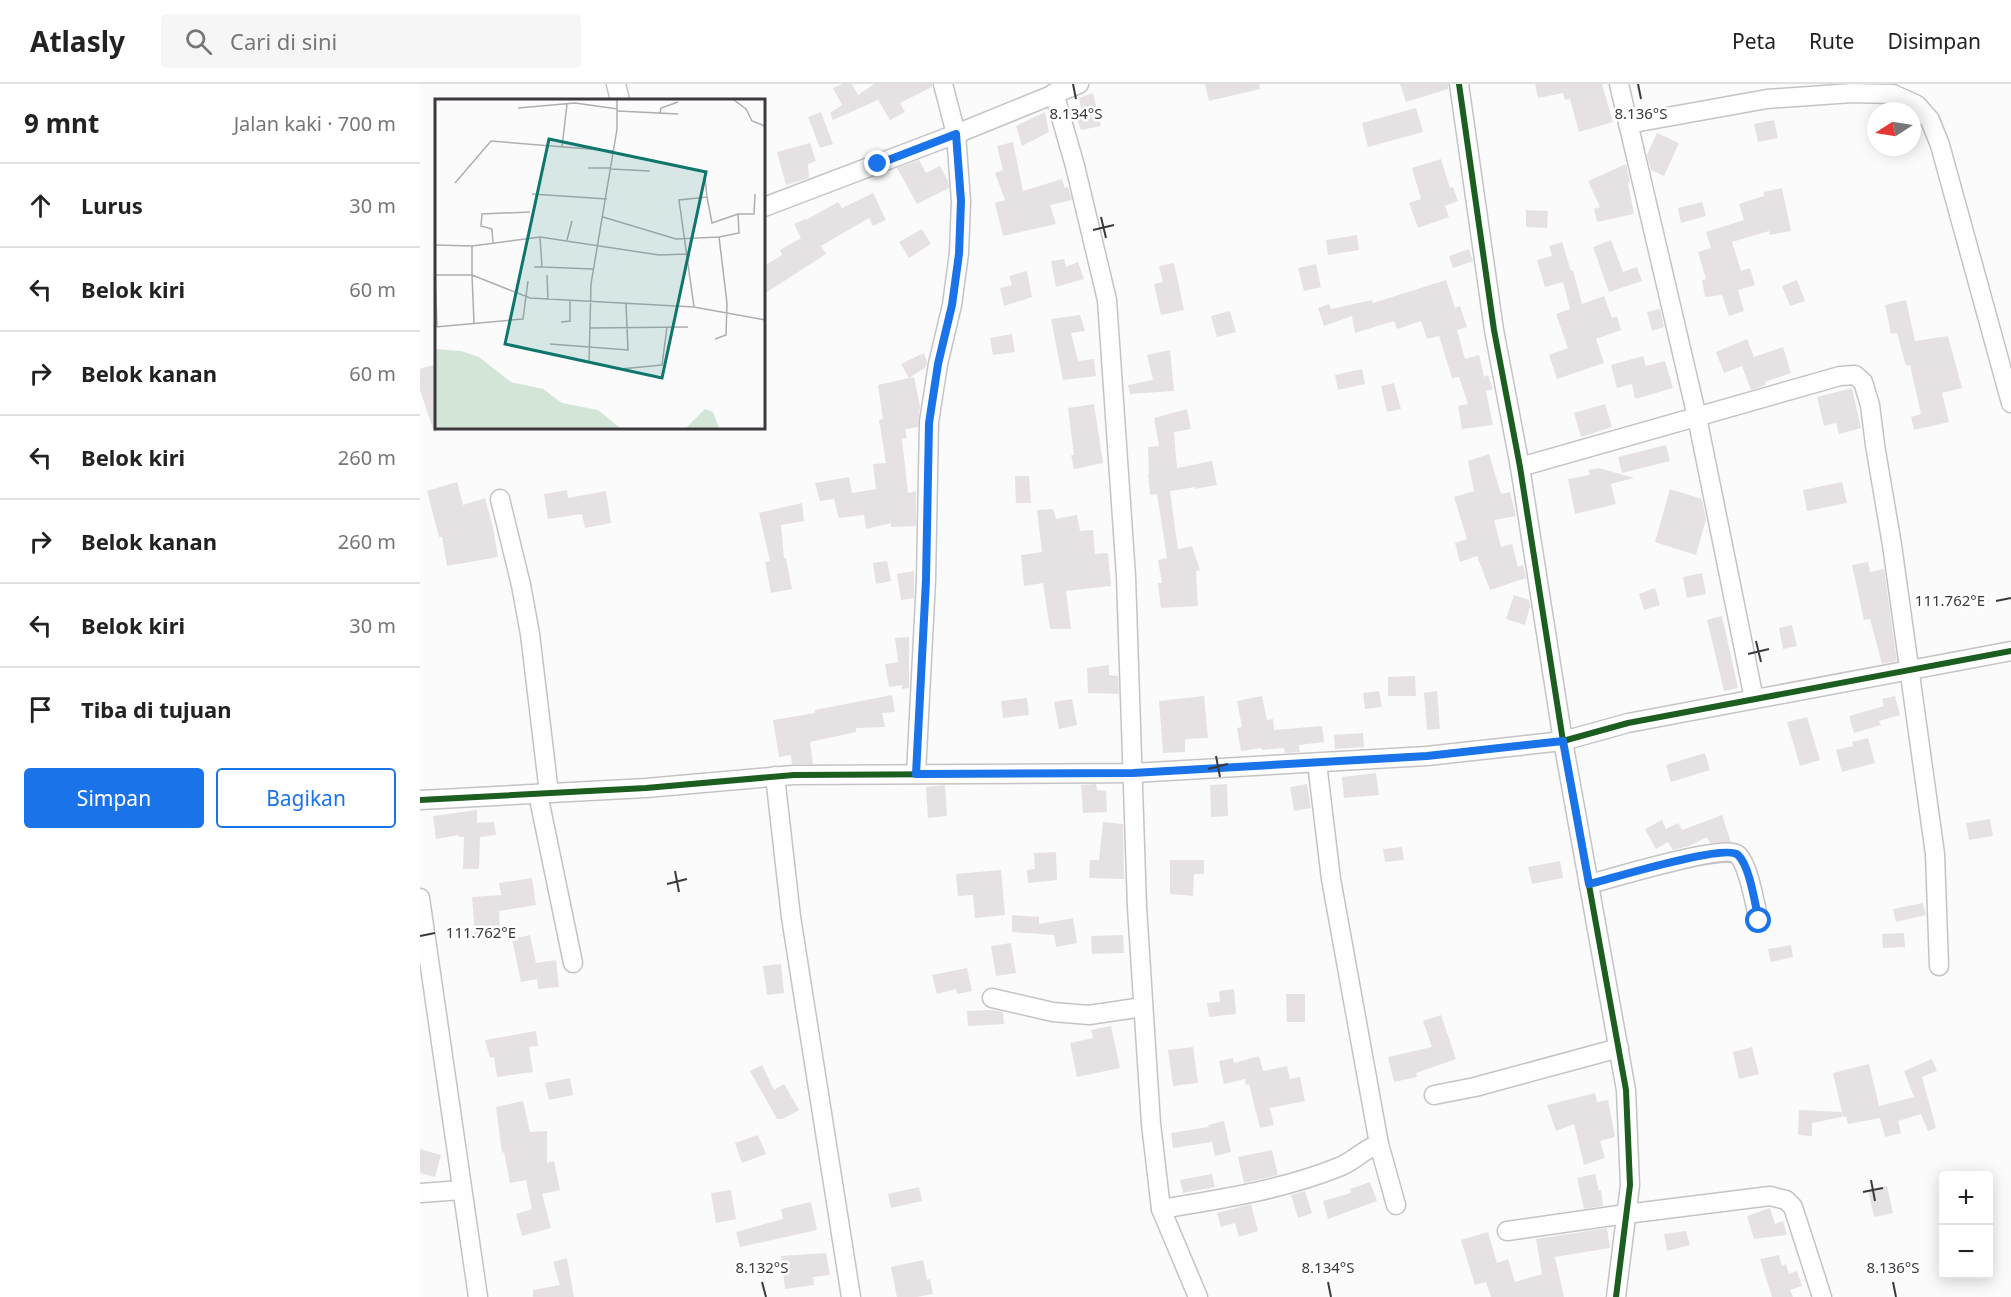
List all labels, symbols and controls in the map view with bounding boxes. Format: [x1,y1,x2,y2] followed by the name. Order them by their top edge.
[161,14,581,68] search box
[30,22,125,60] text: Atlasly
[182,25,215,58] icon: search
[230,26,337,56] text: Cari di sini
[1732,27,1776,55] text: Peta
[1809,27,1854,55] text: Rute
[1887,27,1981,55] text: Disimpan
[435,99,765,429] inset map
[1867,102,1921,156] north arrow
[1050,103,1103,123] text: 8.134°S
[1615,103,1668,123] text: 8.136°S
[24,105,99,141] text: 9 mnt
[234,110,396,137] text: Jalan kaki · 700 m
[864,150,890,176] route end
[24,189,57,222] icon: ahead
[81,190,143,220] text: Lurus
[349,192,396,219] text: 30 m
[24,273,57,306] icon: left
[81,274,185,304] text: Belok kiri
[349,276,396,303] text: 60 m
[24,357,57,390] icon: right
[81,358,217,388] text: Belok kanan
[349,360,396,387] text: 60 m
[24,441,57,474] icon: left
[81,442,185,472] text: Belok kiri
[338,444,396,471] text: 260 m
[24,525,57,558] icon: right
[81,526,217,556] text: Belok kanan
[338,528,396,555] text: 260 m
[1915,590,1985,610] text: 111.762°E
[24,609,57,642] icon: left
[81,610,185,640] text: Belok kiri
[349,612,396,639] text: 30 m
[24,693,57,726] icon: arrive
[81,694,231,724] text: Tiba di tujuan
[24,768,204,828] button: Simpan
[216,768,396,828] button: Bagikan
[1745,907,1771,933] route start
[446,922,516,942] text: 111.762°E
[1939,1171,1993,1279] map controls
[1939,1171,1993,1225] button: +
[1939,1225,1993,1279] button: −
[736,1257,789,1277] text: 8.132°S
[1302,1257,1355,1277] text: 8.134°S
[1867,1257,1920,1277] text: 8.136°S

